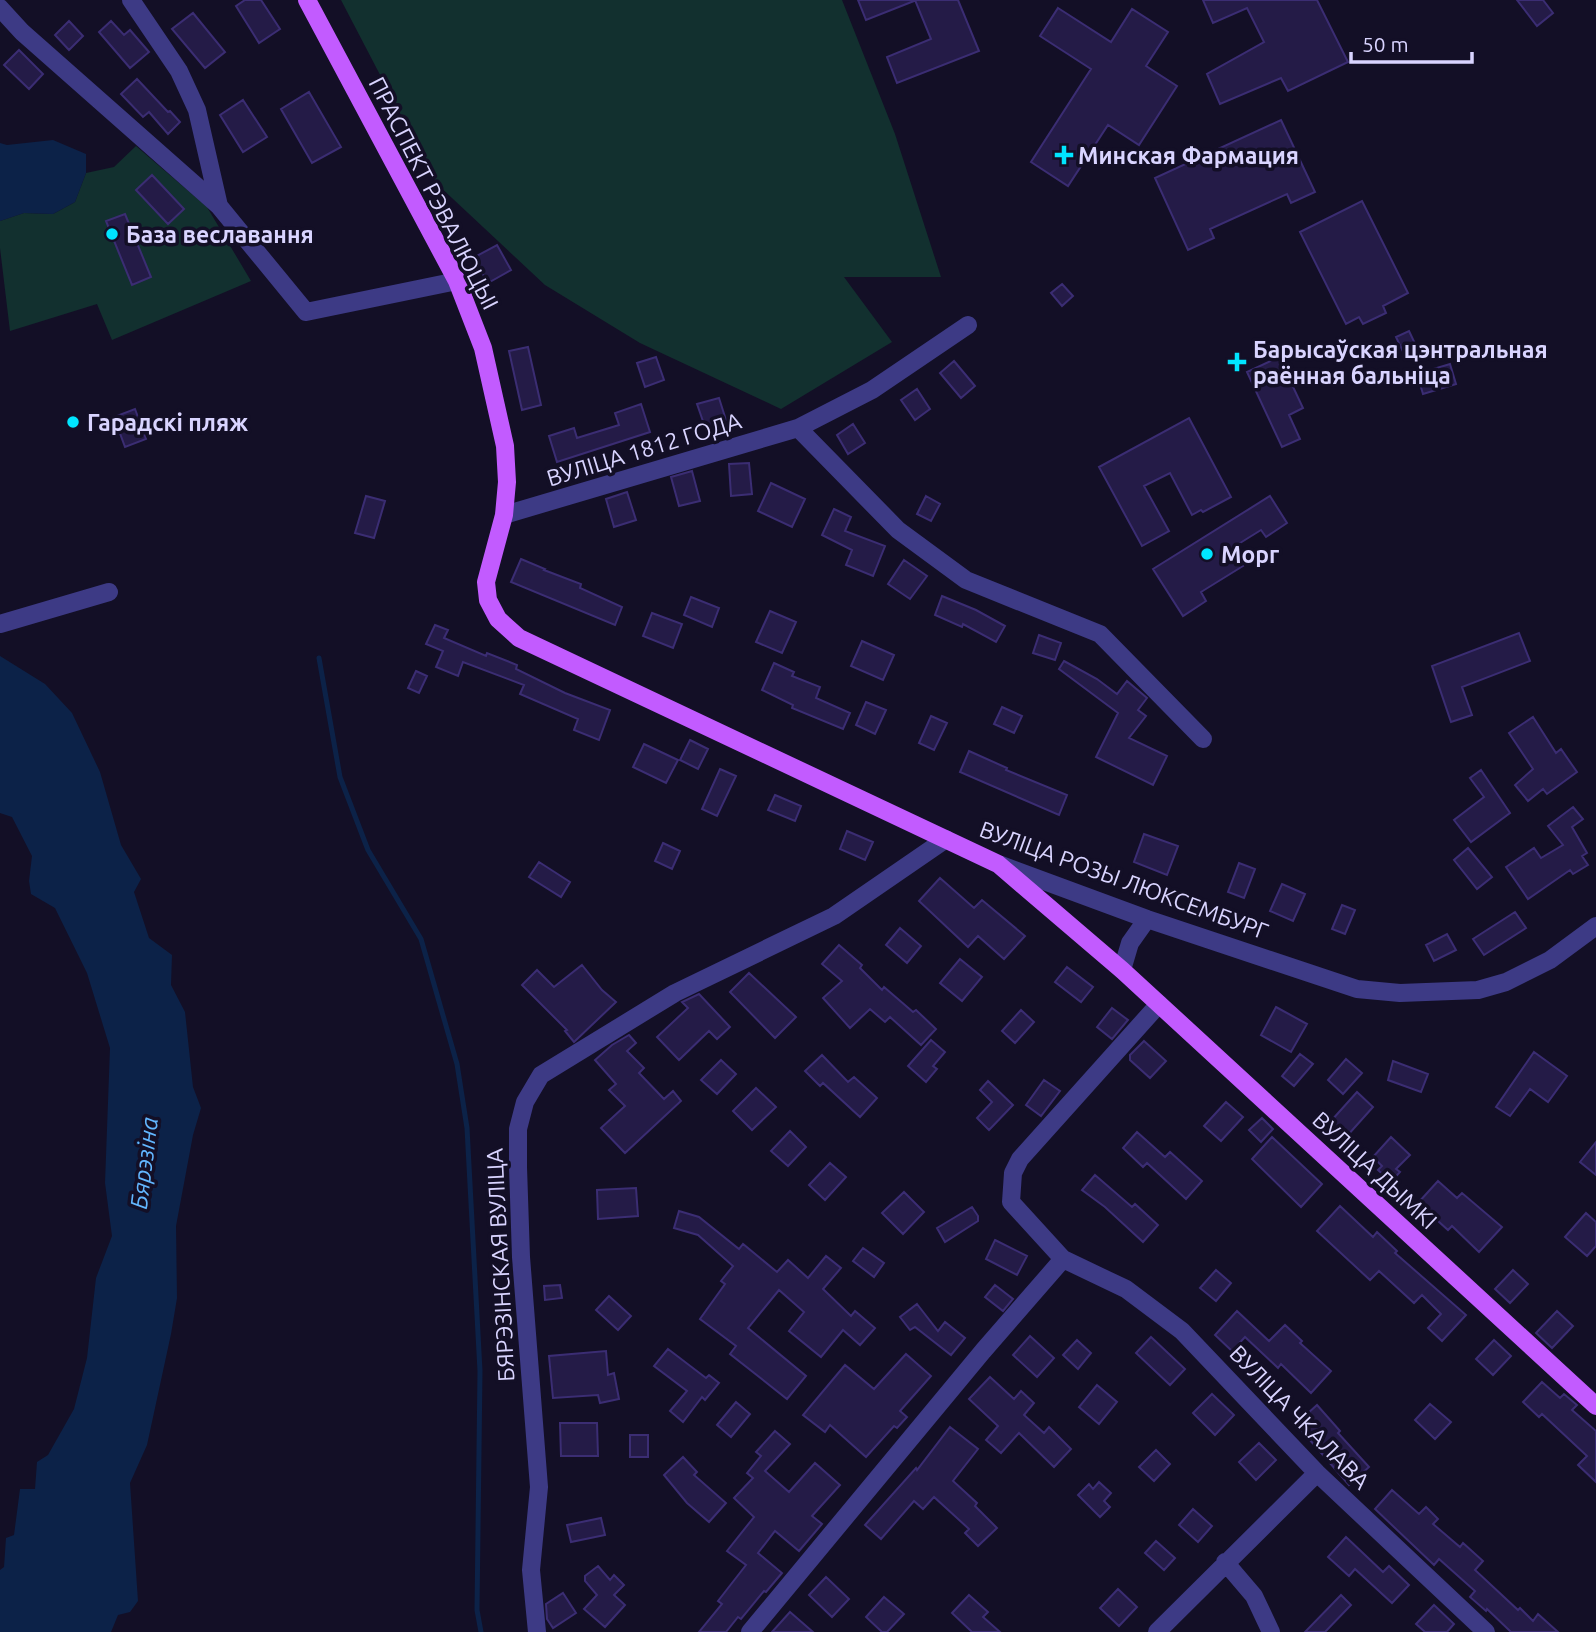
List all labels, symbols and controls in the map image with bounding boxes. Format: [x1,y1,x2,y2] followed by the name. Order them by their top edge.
[1351,21,1472,65] scale bar
[1362,32,1409,56] text: 50 m
[364,73,504,313] street label: ПРАСПЕКТ РЭВАЛЮЦЫІ
[1078,143,1299,168] place label: Минская Фармация
[1056,147,1072,163] marker: Минская Фармация
[126,222,314,247] place label: База веславання
[104,226,120,242] marker: База веславання
[1253,337,1548,388] place label: Барысаўская цэнтральная раённая бальніца
[1227,352,1247,372] marker: Барысаўская цэнтральная раённая бальніца
[544,407,744,491] street label: ВУЛІЦА 1812 ГОДА
[87,410,248,435] place label: Гарадскі пляж
[65,414,81,430] marker: Гарадскі пляж
[1221,542,1279,567] place label: Морг
[1199,546,1215,562] marker: Морг
[976,816,1272,944] street label: ВУЛІЦА РОЗЫ ЛЮКСЕМБУРГ
[1308,1106,1442,1234] street label: ВУЛІЦА ДЫМКІ
[125,1115,163,1210] water label: Бярэзіна
[481,1148,519,1382] street label: БЯРЭЗІНСКАЯ ВУЛІЦА
[1225,1340,1375,1494] street label: ВУЛІЦА ЧКАЛАВА

